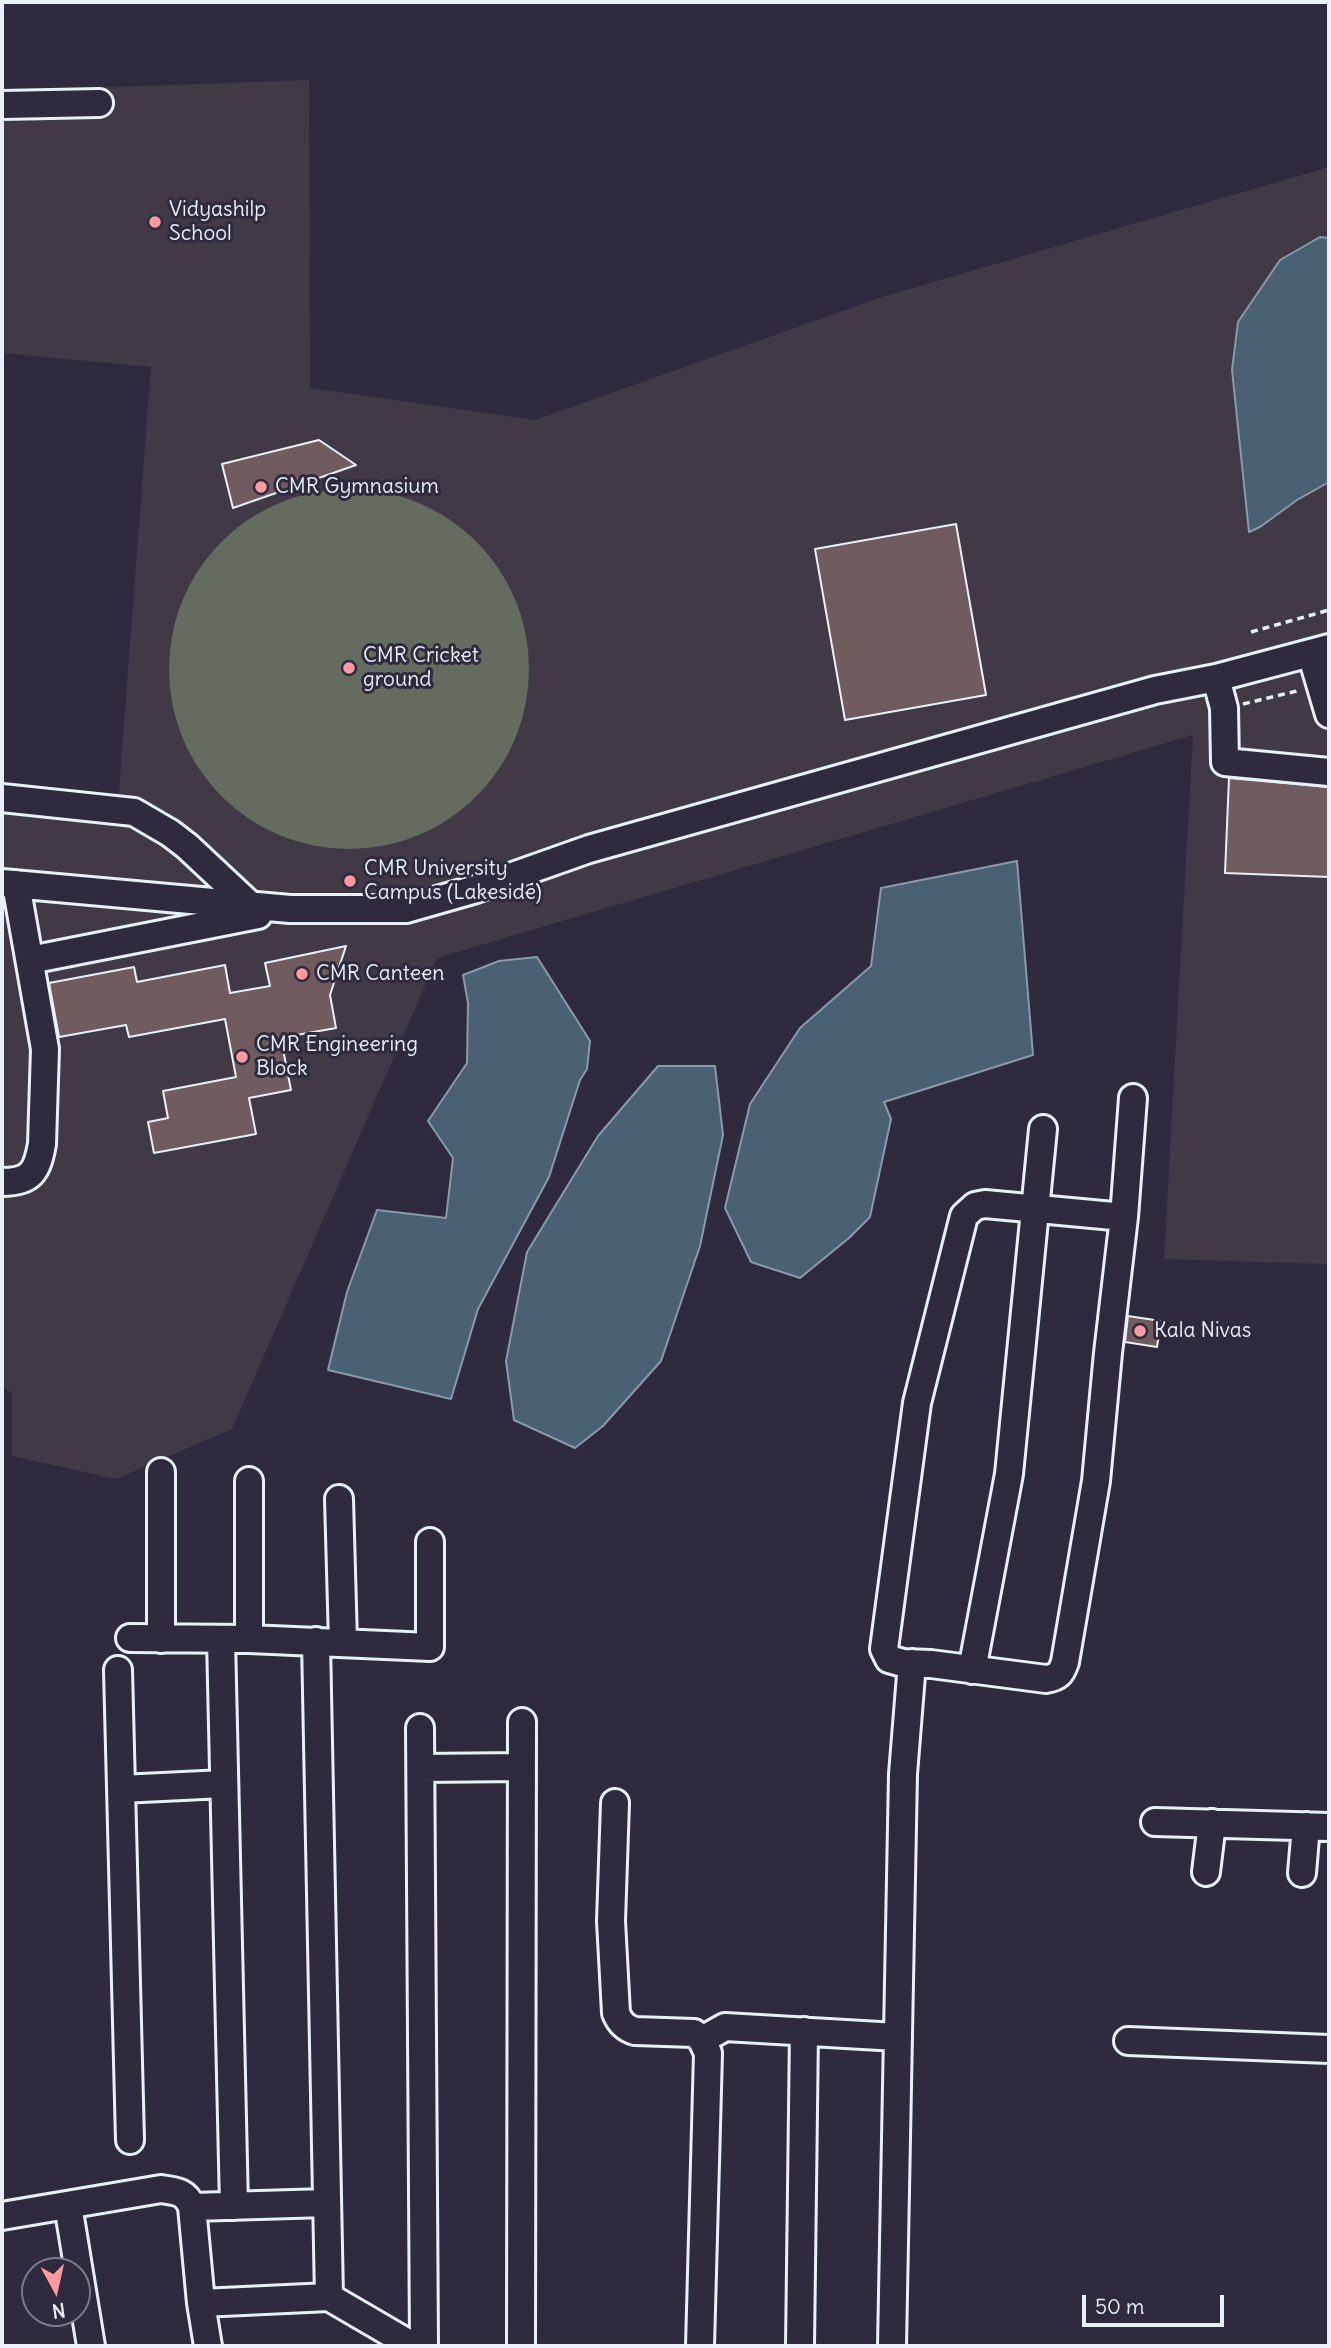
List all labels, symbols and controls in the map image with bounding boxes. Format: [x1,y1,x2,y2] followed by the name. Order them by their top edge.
[169,197,266,247] place label: Vidyashilp School
[147,214,163,230] marker: Vidyashilp School
[275,474,439,500] place label: CMR Gymnasium
[253,479,269,495] marker: CMR Gymnasium
[363,643,479,693] place label: CMR Cricket ground
[341,660,357,676] marker: CMR Cricket ground
[364,856,542,906] place label: CMR University Campus (Lakeside)
[342,873,358,889] marker: CMR University Campus (Lakeside)
[316,961,444,987] place label: CMR Canteen
[294,966,310,982] marker: CMR Canteen
[256,1032,418,1082] place label: CMR Engineering Block
[234,1049,250,1065] marker: CMR Engineering Block
[1154,1318,1251,1344] place label: Kala Nivas
[1132,1323,1148,1339] marker: Kala Nivas
[21,2257,91,2327] north arrow
[1086,2282,1228,2326] scale bar
[1095,2293,1144,2320] text: 50 m
[50,2298,67,2324] text: N

